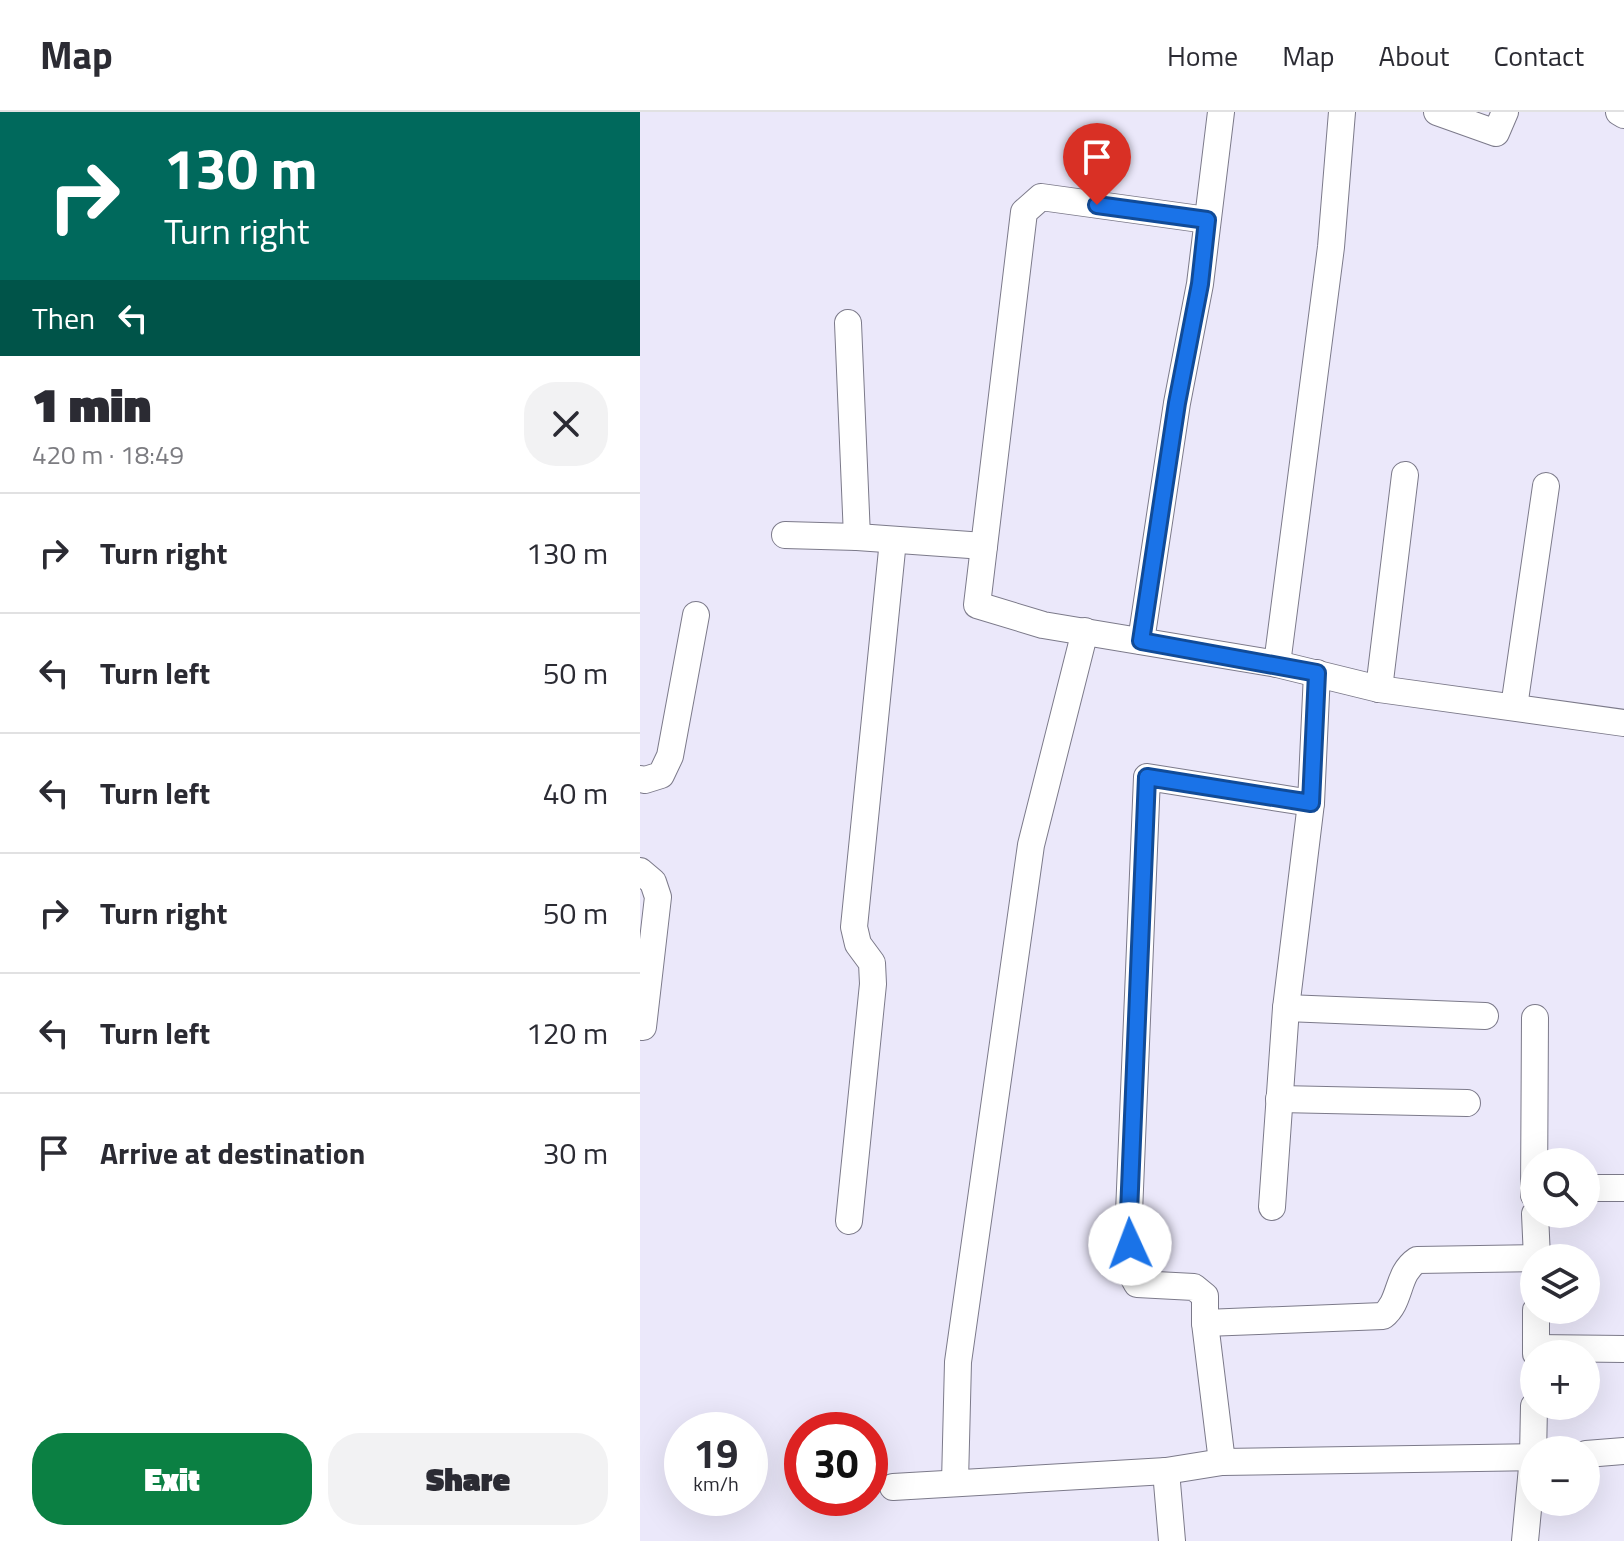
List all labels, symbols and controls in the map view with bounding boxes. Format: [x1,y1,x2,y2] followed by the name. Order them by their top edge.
[40,26,113,84] text: Map
[1167,34,1238,77] text: Home
[1282,34,1335,77] text: Map
[1379,34,1449,77] text: About
[1493,34,1584,77] text: Contact
[1063,123,1131,205] pin
[164,126,317,211] text: 130 m
[1075,135,1119,179] icon: arrive
[32,144,136,248] icon: right
[164,203,309,258] text: Turn right
[32,295,95,341] text: Then
[111,296,155,340] icon: left
[32,368,151,441] text: 1 min
[524,382,608,466] button: close
[32,435,184,474] text: 420 m · 18:49
[100,530,228,576] text: Turn right
[526,530,608,576] text: 130 m
[32,531,76,575] icon: right
[100,650,210,696] text: Turn left
[543,650,608,696] text: 50 m
[32,651,76,695] icon: left
[100,770,210,816] text: Turn left
[543,770,608,816] text: 40 m
[32,771,76,815] icon: left
[100,890,228,936] text: Turn right
[543,890,608,936] text: 50 m
[32,891,76,935] icon: right
[100,1010,210,1056] text: Turn left
[526,1010,608,1056] text: 120 m
[32,1011,76,1055] icon: left
[100,1130,365,1176] text: Arrive at destination
[543,1130,608,1176] text: 30 m
[32,1131,76,1175] icon: arrive
[1520,1148,1600,1516] map controls
[1520,1148,1600,1228] button: search
[1088,1202,1172,1286] position arrow
[1520,1244,1600,1324] button: layers
[1520,1340,1600,1420] button: +
[784,1412,888,1516] speed limit sign: 30
[694,1423,738,1484] text: 19
[32,1433,312,1525] button: Exit
[328,1433,608,1525] button: Share
[1520,1436,1600,1516] button: −
[693,1468,739,1499] text: km/h

